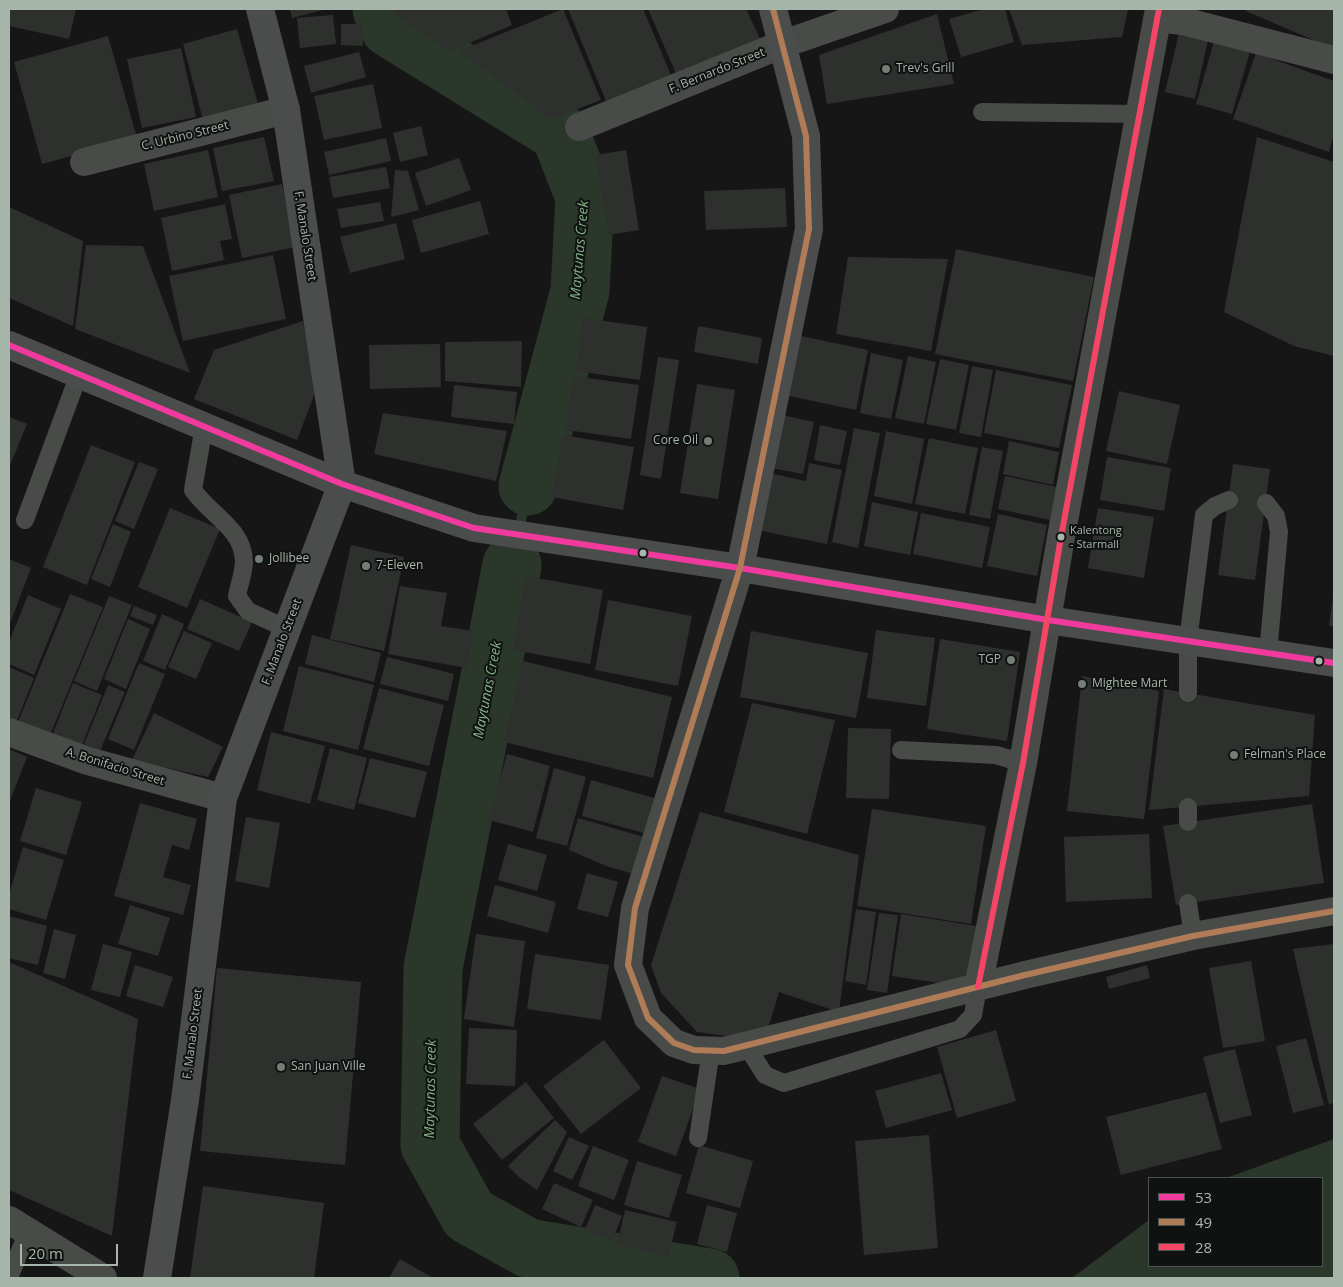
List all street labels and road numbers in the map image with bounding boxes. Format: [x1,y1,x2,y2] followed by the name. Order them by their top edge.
[667,45,767,97] street label: F. Bernardo Street
[140,118,230,154] street label: C. Urbino Street
[291,190,319,282] street label: F. Manalo Street
[259,597,305,687] street label: F. Manalo Street
[64,745,166,789] street label: A. Bonifacio Street
[180,988,206,1080] street label: F. Manalo Street

